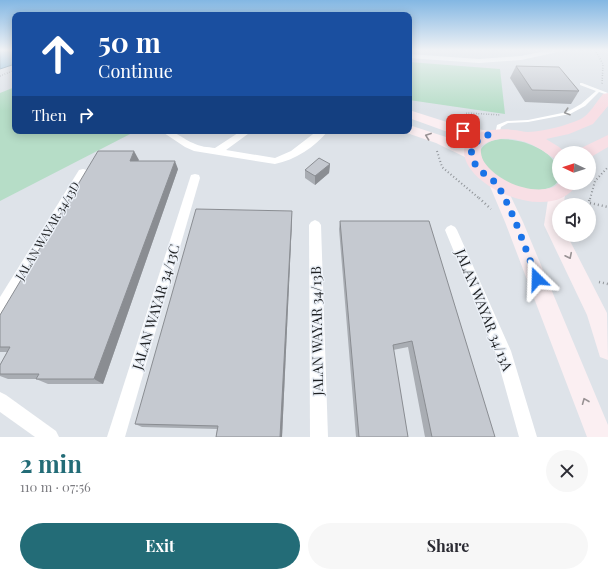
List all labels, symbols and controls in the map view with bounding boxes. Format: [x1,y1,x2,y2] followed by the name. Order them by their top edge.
[98,23,161,60] text: 50 m
[32,28,84,80] icon: ahead
[98,59,173,83] text: Continue
[75,104,97,126] icon: right
[32,105,67,125] text: Then
[564,107,571,116] one-way arrow
[446,114,480,148] pin
[452,120,474,142] icon: arrive
[424,132,431,141] one-way arrow
[552,146,596,190] north arrow
[552,146,596,242] map controls
[11,178,83,284] street label: JALAN WAYAR 34/13D
[552,198,596,242] button: sound
[127,242,184,373] street label: JALAN WAYAR 34/13C
[451,245,518,374] street label: JALAN WAYAR 34/13A
[564,252,572,260] one-way arrow
[516,258,558,300] position arrow
[306,266,327,397] street label: JALAN WAYAR 34/13B
[582,397,590,404] one-way arrow
[20,447,82,479] text: 2 min
[546,450,588,492] button: close
[20,478,91,495] text: 110 m · 07:56
[20,523,300,569] button: Exit
[308,523,588,569] button: Share

